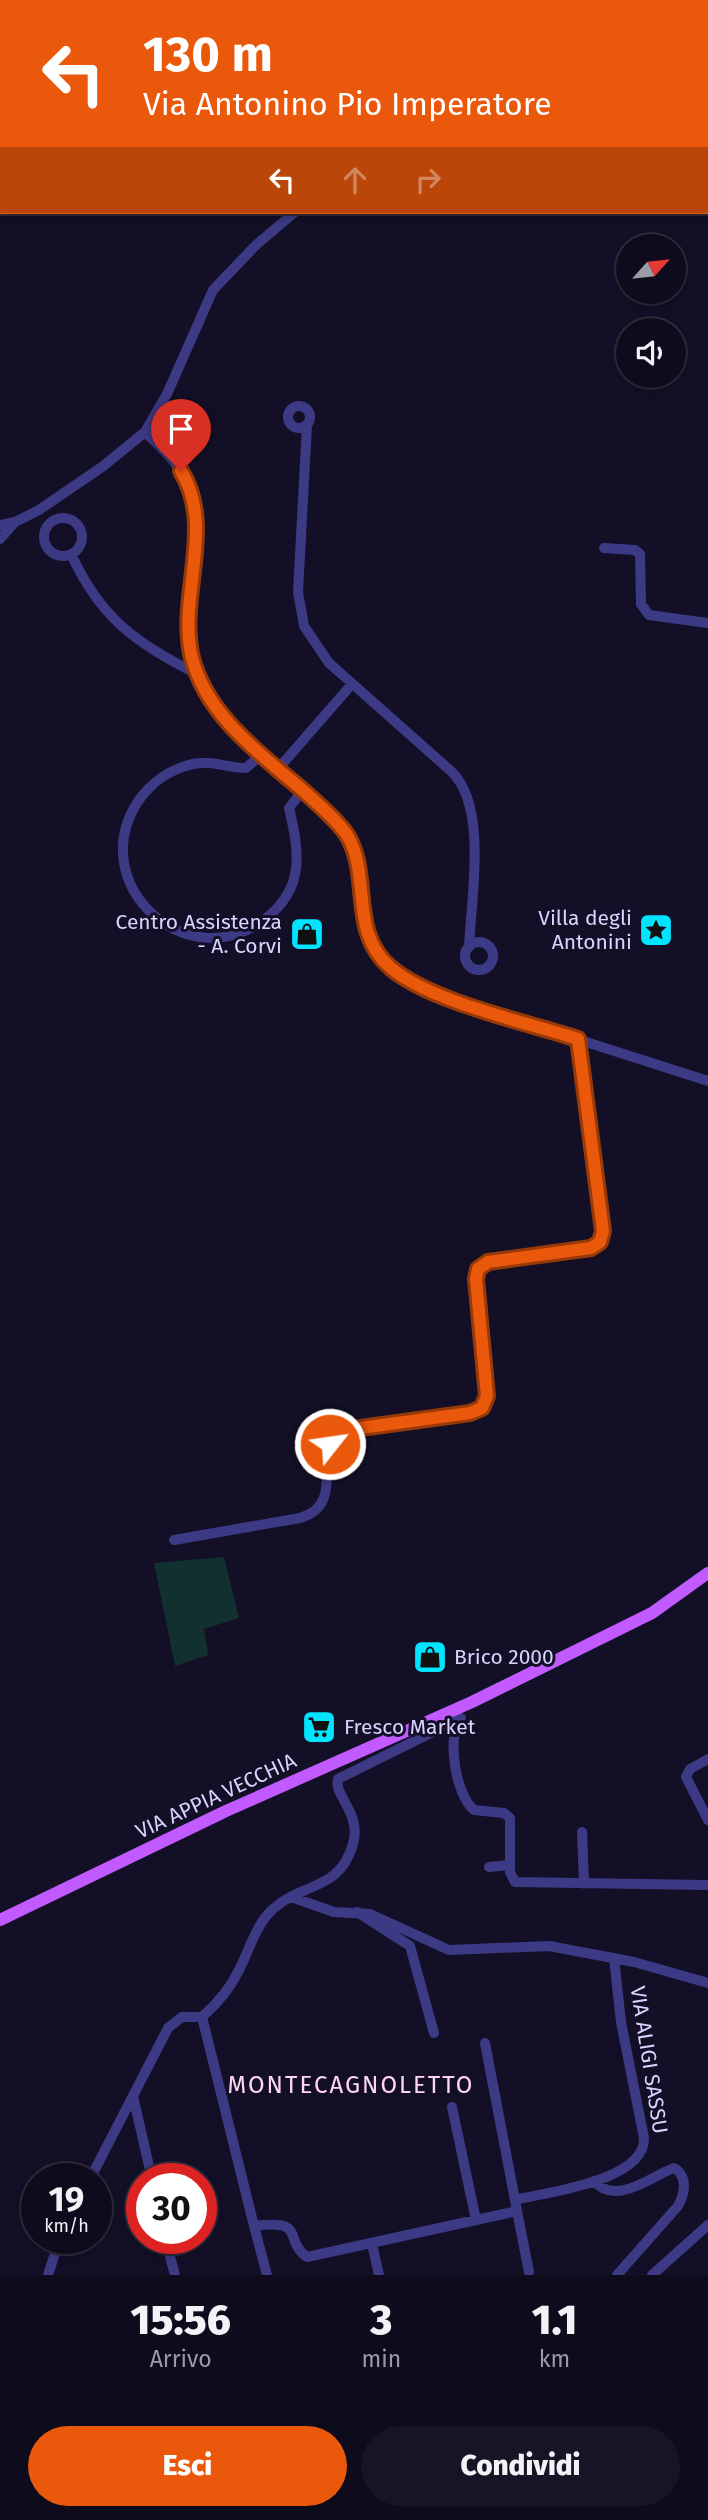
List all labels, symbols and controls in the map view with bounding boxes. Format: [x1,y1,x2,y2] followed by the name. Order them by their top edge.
[143,25,273,84] text: 130 m
[28,28,119,119] icon: left
[143,85,552,123] text: Via Antonino Pio Imperatore
[263,161,301,199] icon: left
[336,161,374,199] icon: ahead
[409,161,447,199] icon: right
[616,234,686,304] north arrow
[616,234,686,388] map controls
[616,318,686,388] button: sound
[151,399,211,471] pin
[162,410,200,448] icon: arrive
[538,905,632,955] place label: Villa degli Antonini
[116,909,282,959] place label: Centro Assistenza - A. Corvi
[637,911,675,949] place icon: Villa degli Antonini
[288,915,326,953] shop icon: Centro Assistenza - A. Corvi
[293,1407,367,1481] position arrow
[411,1638,449,1676] shop icon: Brico 2000
[454,1644,554,1670] place label: Brico 2000
[300,1708,338,1746] supermarket icon: Fresco Market
[344,1714,476,1740] place label: Fresco Market
[132,1747,300,1845] street label: VIA APPIA VECCHIA
[624,1984,674,2136] street label: VIA ALIGI SASSU
[228,2071,474,2099] district label: MONTECAGNOLETTO
[126,2163,217,2254] speed limit sign: 30
[49,2178,84,2220] text: 19
[44,2215,89,2237] text: km/h
[131,2295,231,2345] text: 15:56
[370,2295,392,2345] text: 3
[532,2295,577,2345] text: 1.1
[150,2345,212,2373] text: Arrivo
[361,2345,401,2373] text: min
[539,2345,570,2373] text: km
[28,2426,347,2506] button: Esci
[361,2426,680,2506] button: Condividi

